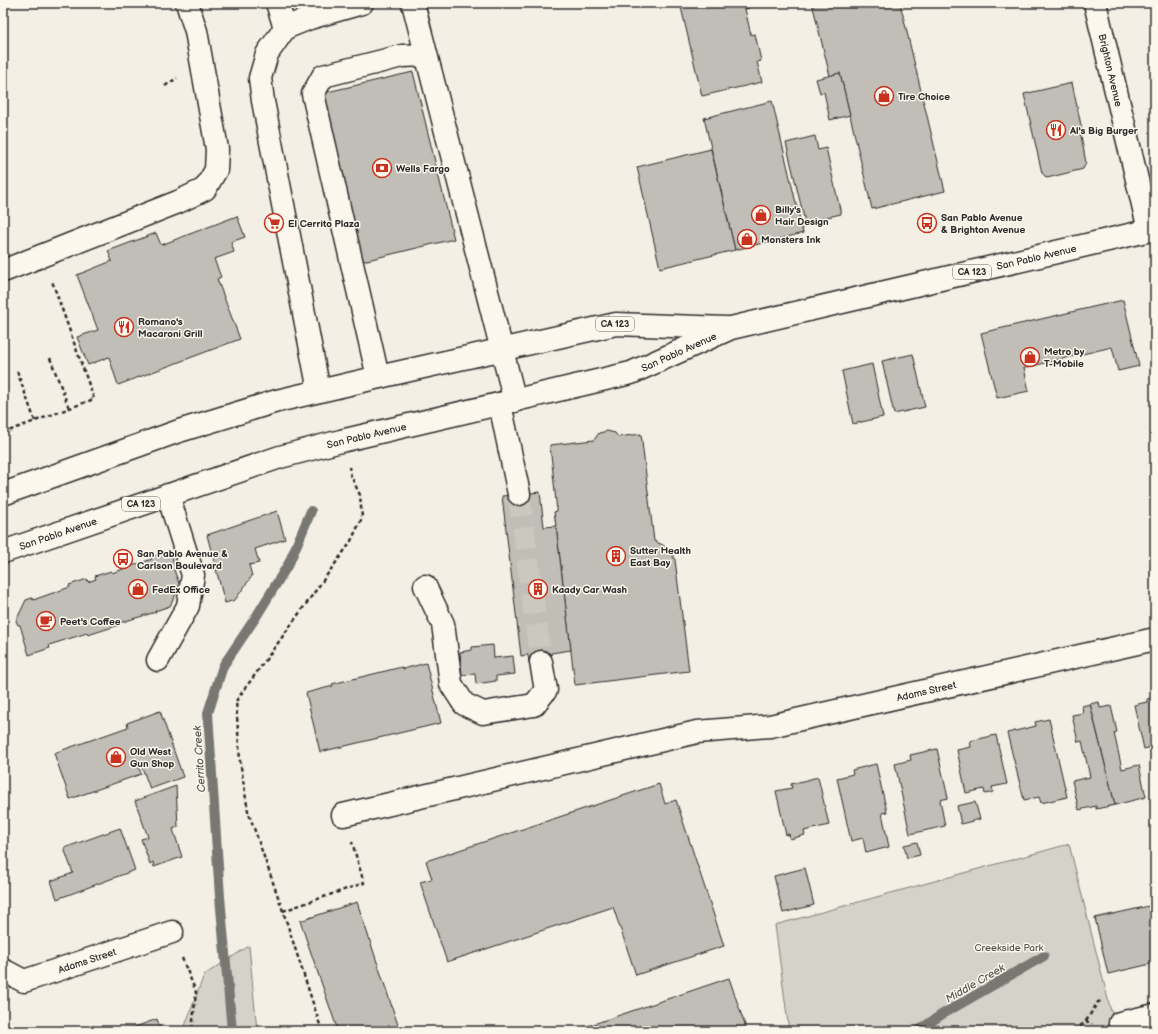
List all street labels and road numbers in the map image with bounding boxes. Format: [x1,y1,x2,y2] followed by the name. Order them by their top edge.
[1096,33,1124,108] street label: Brighton Avenue
[996,243,1078,273] street label: San Pablo Avenue
[953,265,991,279] road number: CA 123
[596,317,634,331] road number: CA 123
[639,330,719,375] street label: San Pablo Avenue
[326,421,408,451] street label: San Pablo Avenue
[122,497,160,511] road number: CA 123
[18,515,99,553] street label: San Pablo Avenue
[896,679,957,704] street label: Adams Street
[57,946,118,976] street label: Adams Street

